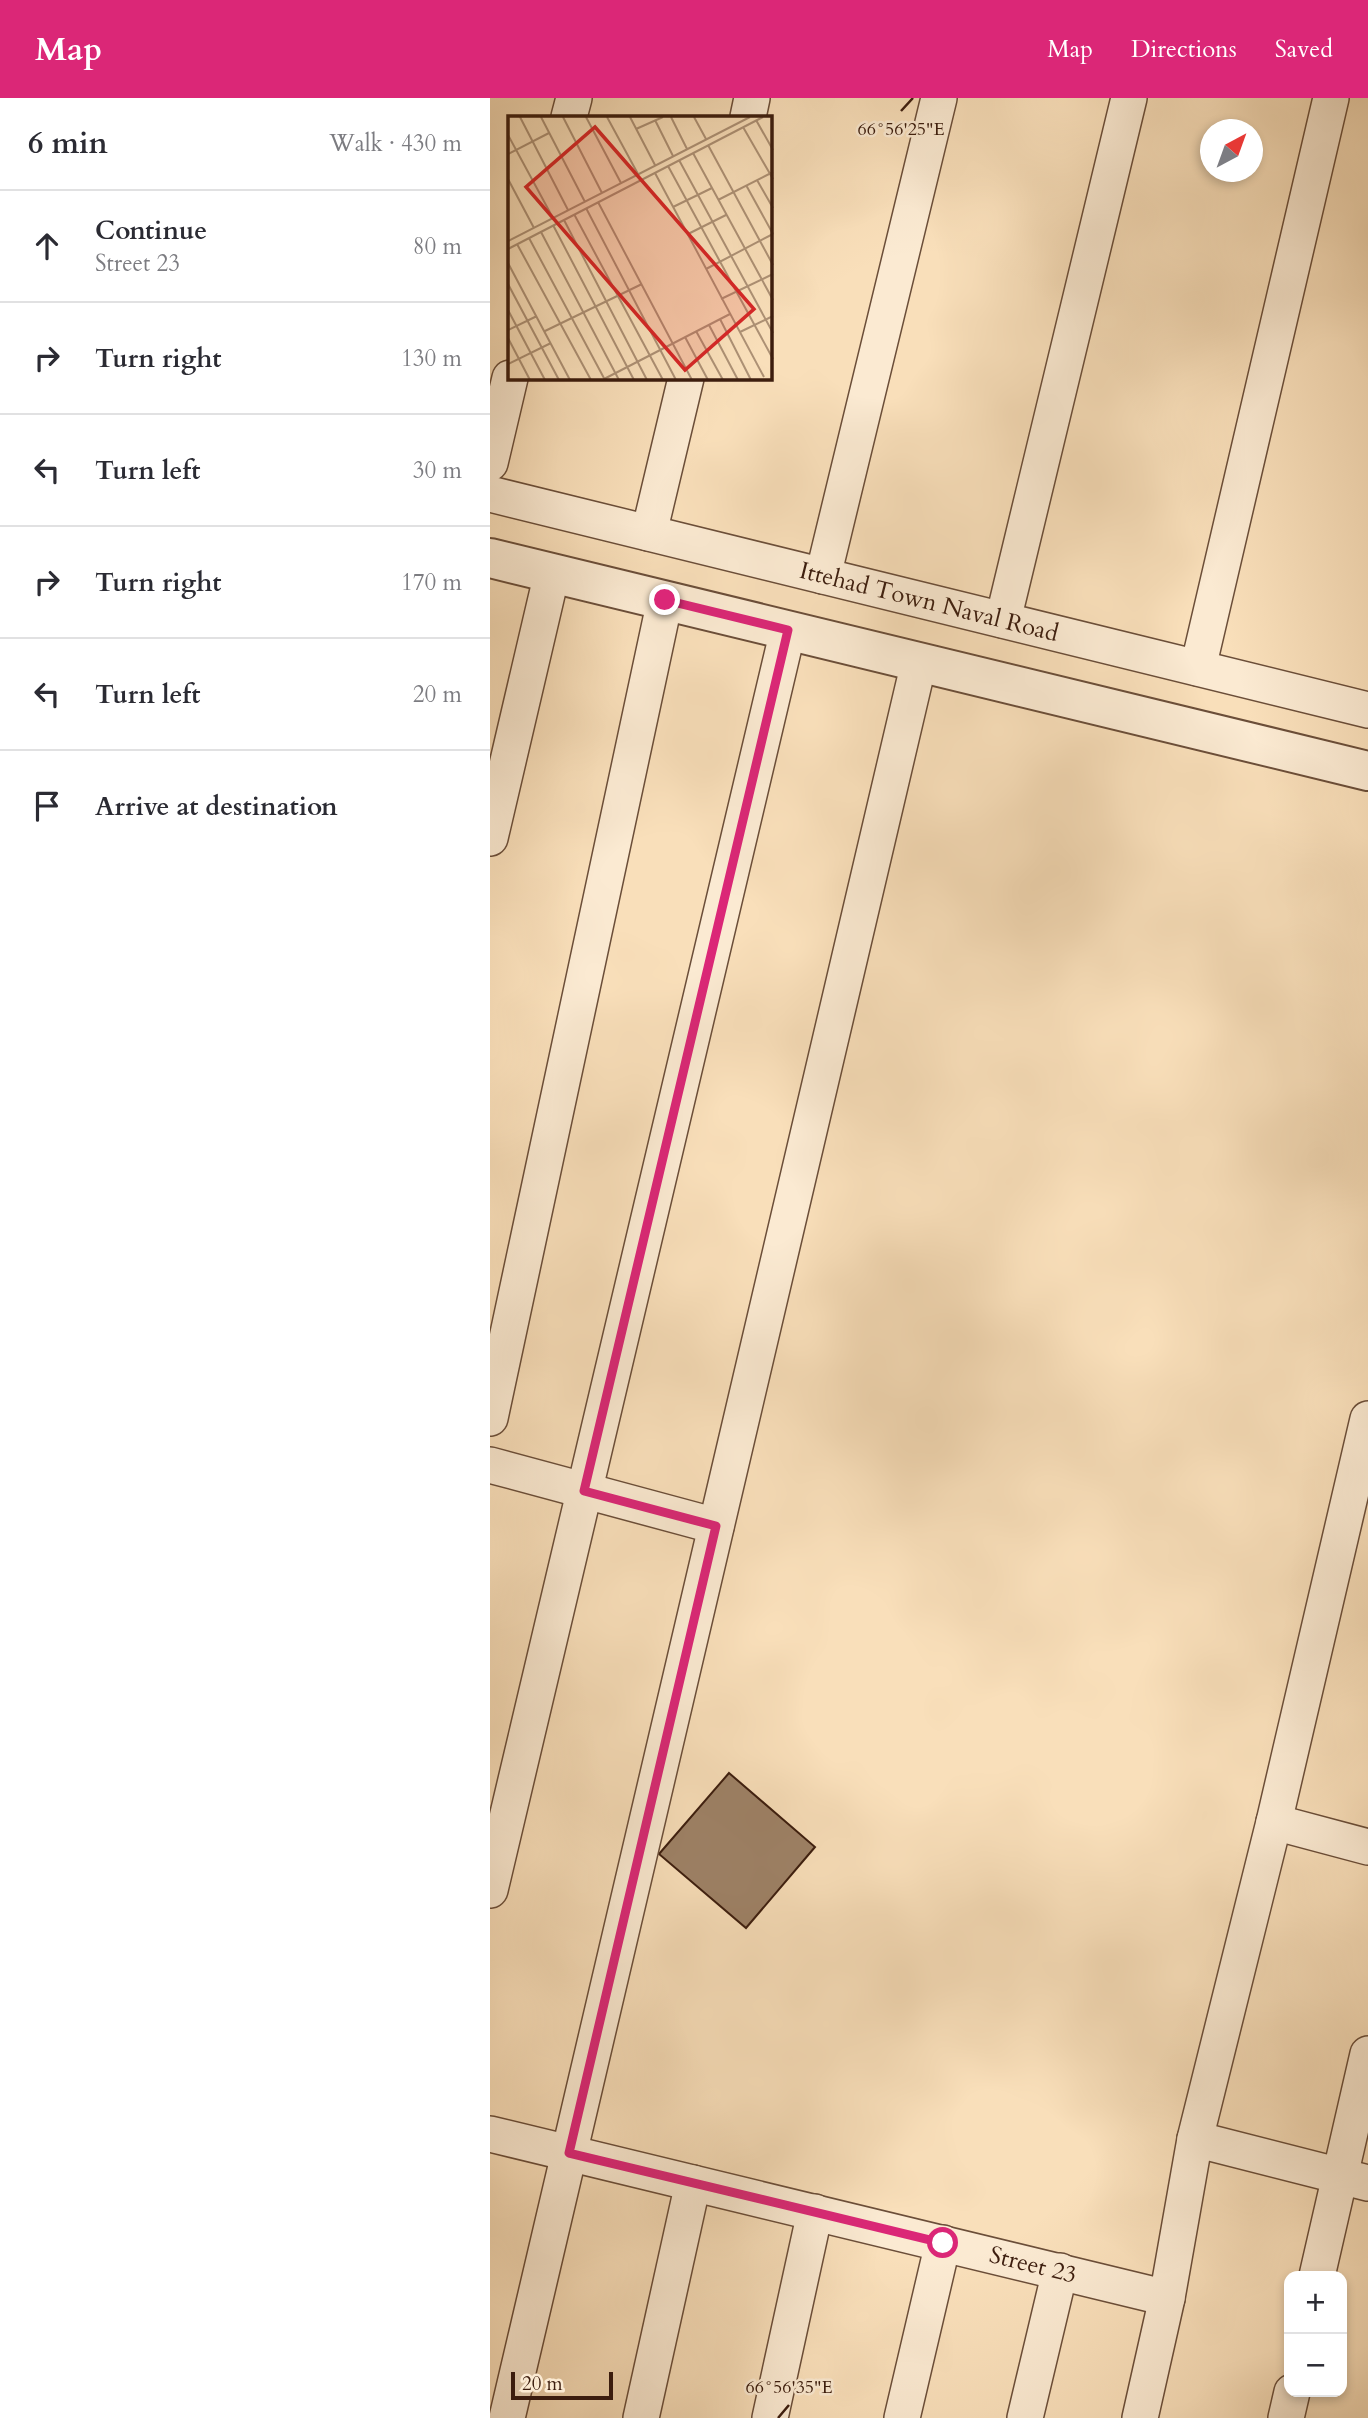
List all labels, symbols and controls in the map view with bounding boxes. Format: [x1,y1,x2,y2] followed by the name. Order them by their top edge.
[35,27,102,72] text: Map
[1047,33,1093,66] text: Map
[1131,33,1237,66] text: Directions
[1275,33,1333,66] text: Saved
[508,116,772,380] inset map
[857,117,945,142] text: 66°56'25"E
[1200,119,1263,182] north arrow
[28,123,108,164] text: 6 min
[329,128,462,159] text: Walk · 430 m
[95,213,207,248] text: Continue
[28,227,66,265] icon: ahead
[413,231,462,262] text: 80 m
[95,248,180,279] text: Street 23
[28,339,66,377] icon: right
[95,341,222,376] text: Turn right
[401,343,462,374] text: 130 m
[28,451,66,489] icon: left
[95,453,200,488] text: Turn left
[413,455,462,486] text: 30 m
[796,554,1062,650] street label: Ittehad Town Naval Road
[28,563,66,601] icon: right
[95,565,222,600] text: Turn right
[401,567,462,598] text: 170 m
[649,584,680,615] route end
[28,675,66,713] icon: left
[95,677,200,712] text: Turn left
[413,679,462,710] text: 20 m
[28,787,66,825] icon: arrive
[95,789,338,824] text: Arrive at destination
[927,2227,958,2258] route start
[986,2238,1080,2292] street label: Street 23
[1284,2271,1347,2397] map controls
[1284,2271,1347,2334] button: +
[1284,2334,1347,2397] button: −
[511,2369,612,2401] scale bar
[522,2371,563,2397] text: 20 m
[745,2375,833,2400] text: 66°56'35"E

